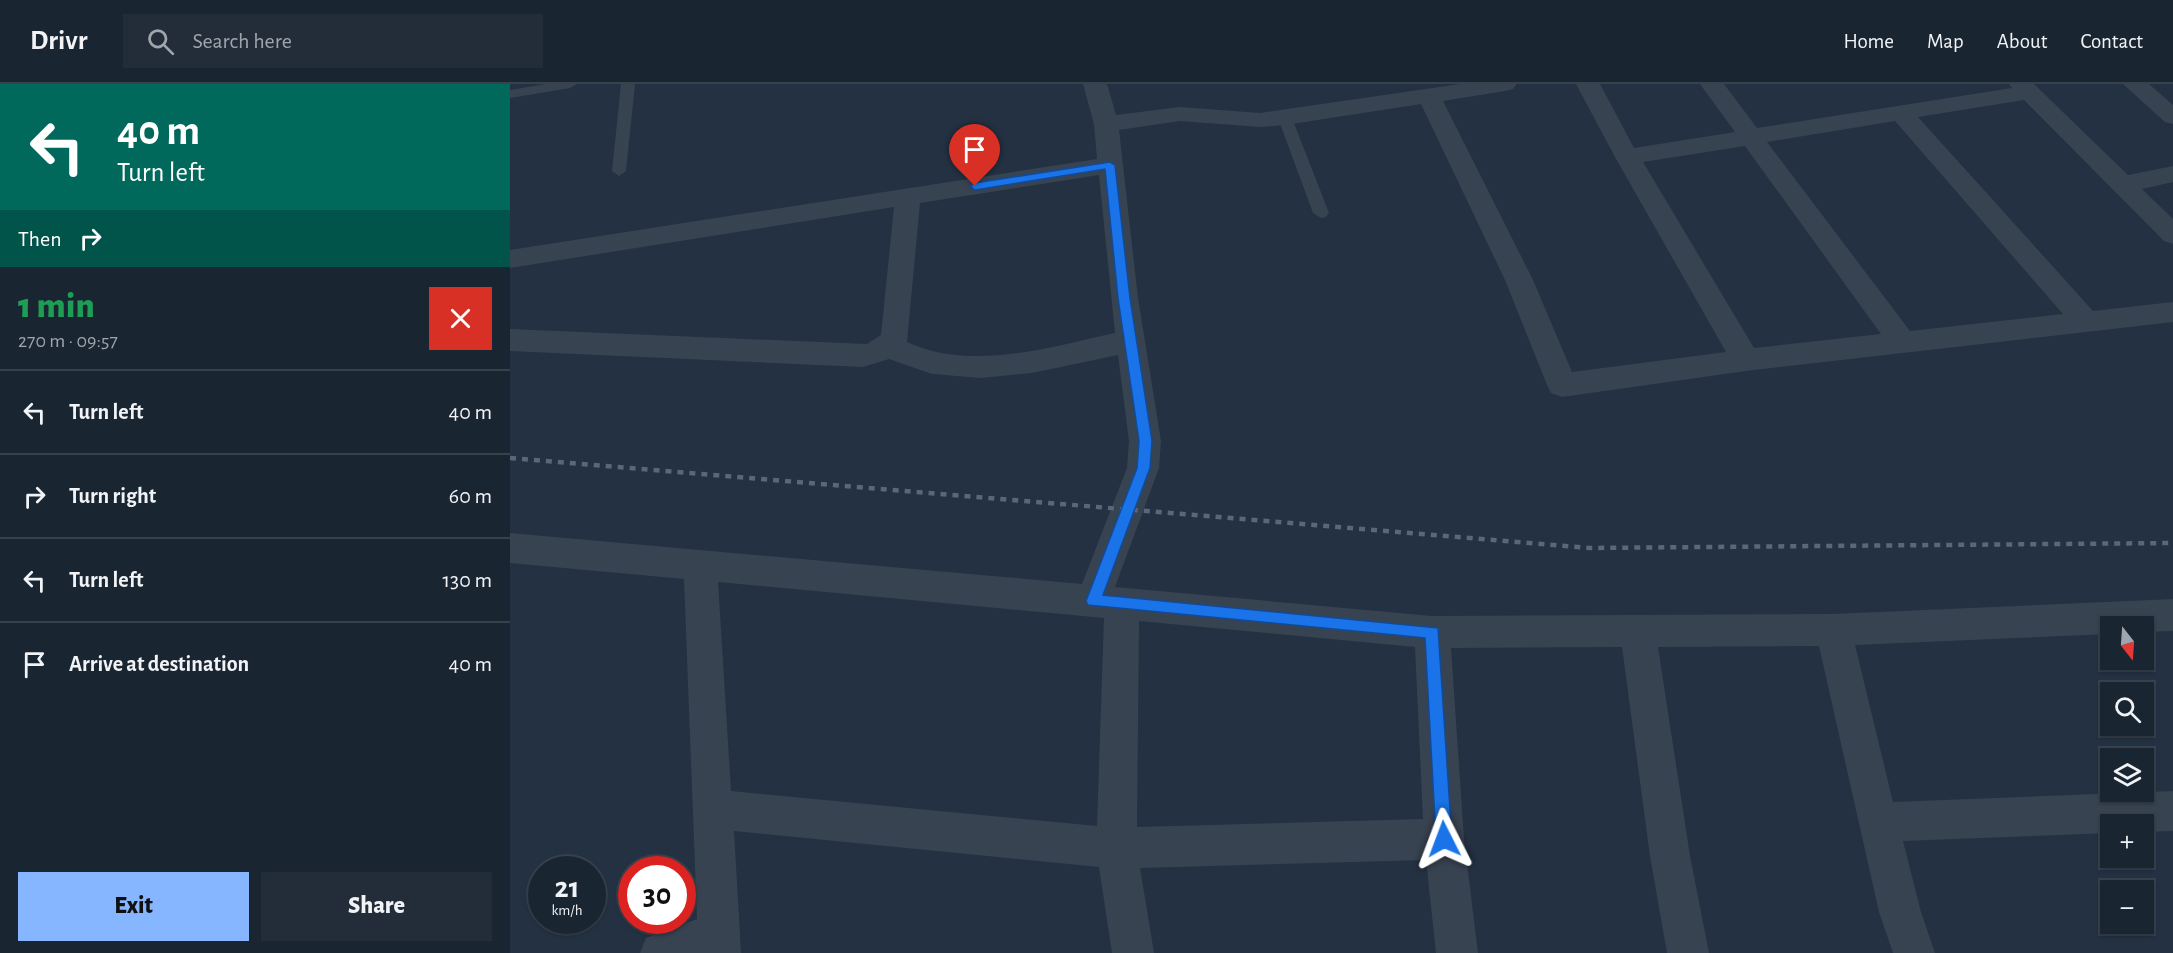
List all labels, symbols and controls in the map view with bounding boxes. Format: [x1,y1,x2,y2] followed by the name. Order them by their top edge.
[123,14,543,68] search box
[144,25,177,58] icon: search
[30,27,87,55] text: Drivr
[192,30,292,52] text: Search here
[1843,31,1894,52] text: Home
[1927,31,1964,52] text: Map
[1997,31,2047,52] text: About
[2080,31,2143,52] text: Contact
[18,108,96,186] icon: left
[117,110,200,152] text: 40 m
[949,124,1000,186] pin
[958,133,991,166] icon: arrive
[117,159,205,186] text: Turn left
[74,222,107,255] icon: right
[18,228,62,250] text: Then
[429,287,492,350] button: close
[18,288,95,324] text: 1 min
[18,331,118,351] text: 270 m · 09:57
[18,396,51,429] icon: left
[69,401,143,423] text: Turn left
[449,401,492,423] text: 40 m
[18,480,51,513] icon: right
[69,485,156,507] text: Turn right
[449,485,492,507] text: 60 m
[18,564,51,597] icon: left
[69,569,143,591] text: Turn left
[443,569,492,591] text: 130 m
[2100,616,2154,670] north arrow
[2100,616,2154,934] map controls
[18,648,51,681] icon: arrive
[69,653,249,675] text: Arrive at destination
[449,653,492,675] text: 40 m
[2100,682,2154,736] button: search
[2100,748,2154,802] button: layers
[1412,807,1476,871] position arrow
[2100,814,2154,868] button: +
[618,856,696,934] speed limit sign: 30
[18,872,249,941] button: Exit
[261,872,492,941] button: Share
[555,873,579,903] text: 21
[2100,880,2154,934] button: −
[552,903,582,918] text: km/h

